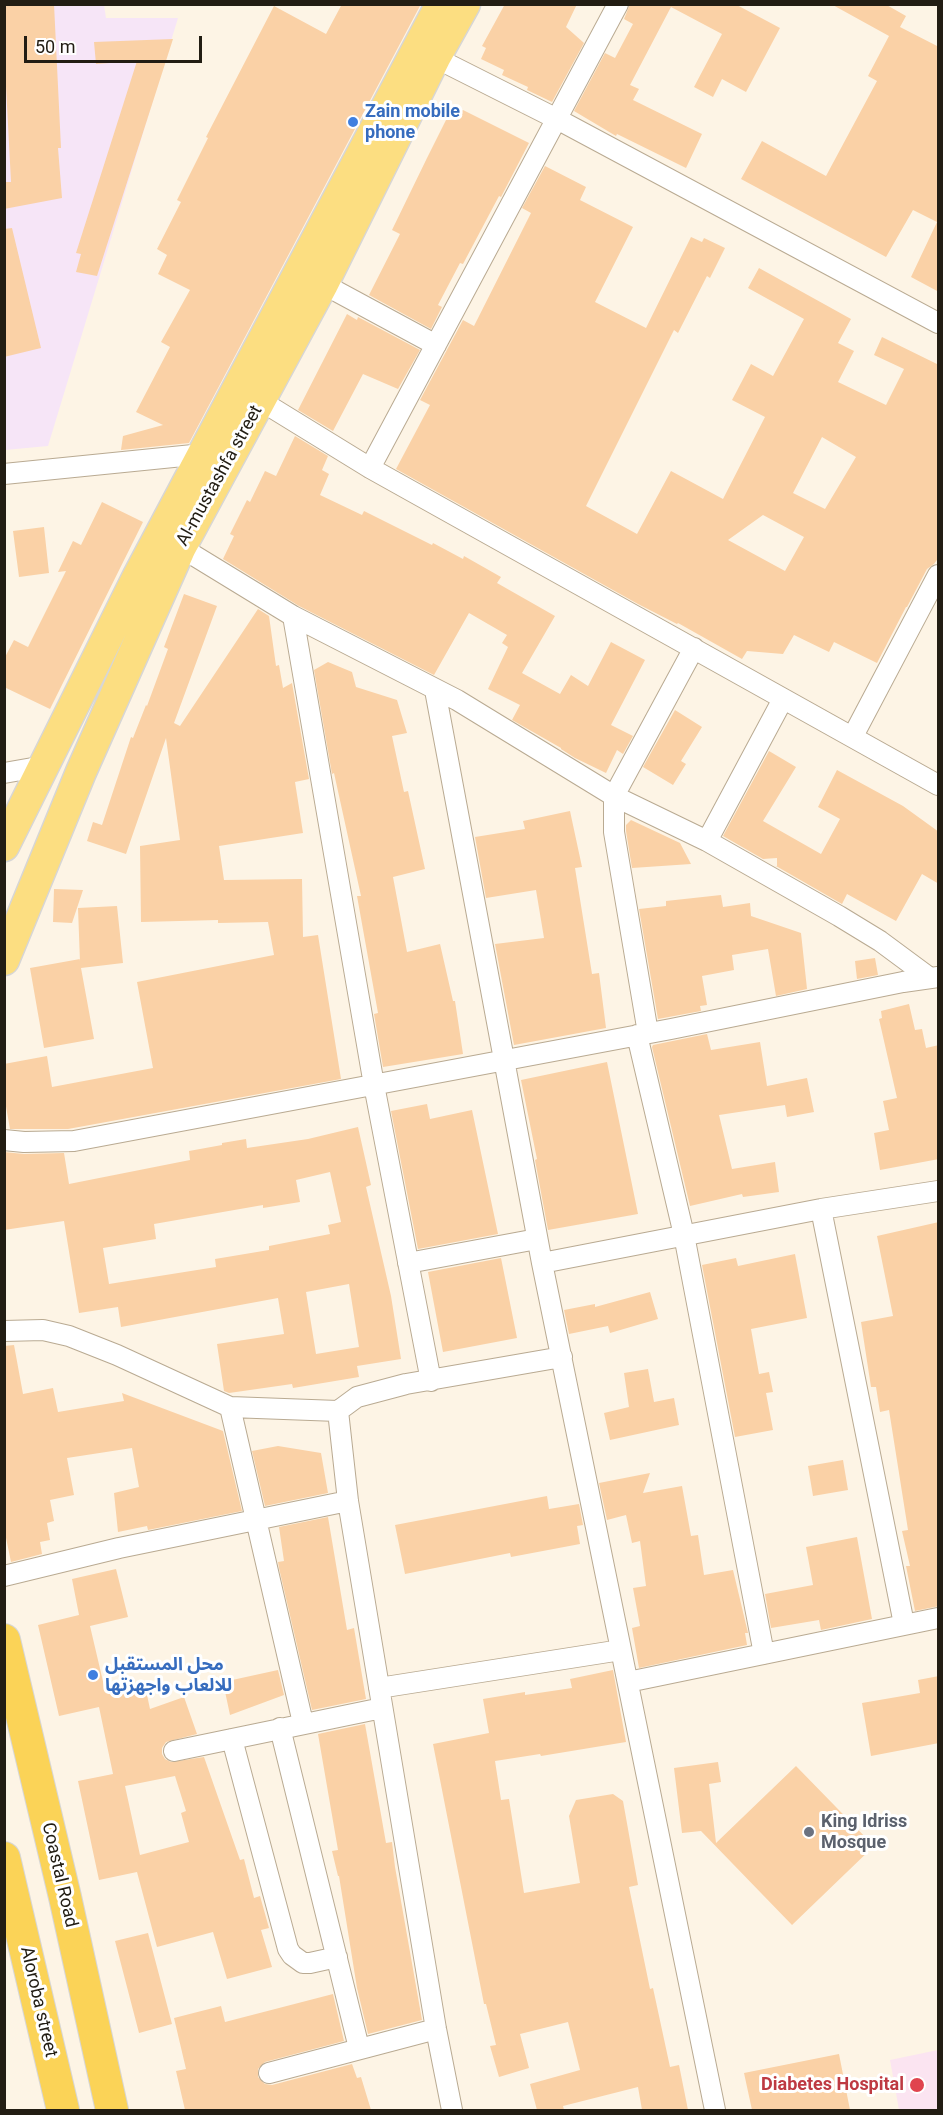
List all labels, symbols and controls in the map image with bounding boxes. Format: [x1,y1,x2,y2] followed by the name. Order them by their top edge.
[27,24,206,62] scale bar
[35,36,75,57] text: 50 m
[365,101,460,144] place label: Zain mobile phone
[346,115,360,129] marker: Zain mobile phone
[172,402,268,550] street label: Al-mustashfa street
[105,1654,232,1696] place label: محل المستقبل للالعاب واجهزتها
[86,1668,100,1682] marker: محل المستقبل للالعاب واجهزتها
[821,1811,907,1854] place label: King Idriss Mosque
[36,1820,82,1930] street label: Coastal Road
[802,1825,816,1839] marker: King Idriss Mosque
[15,1945,61,2059] street label: Aloroba street
[761,2074,904,2096] place label: Diabetes Hospital
[908,2076,926,2094] marker: Diabetes Hospital

